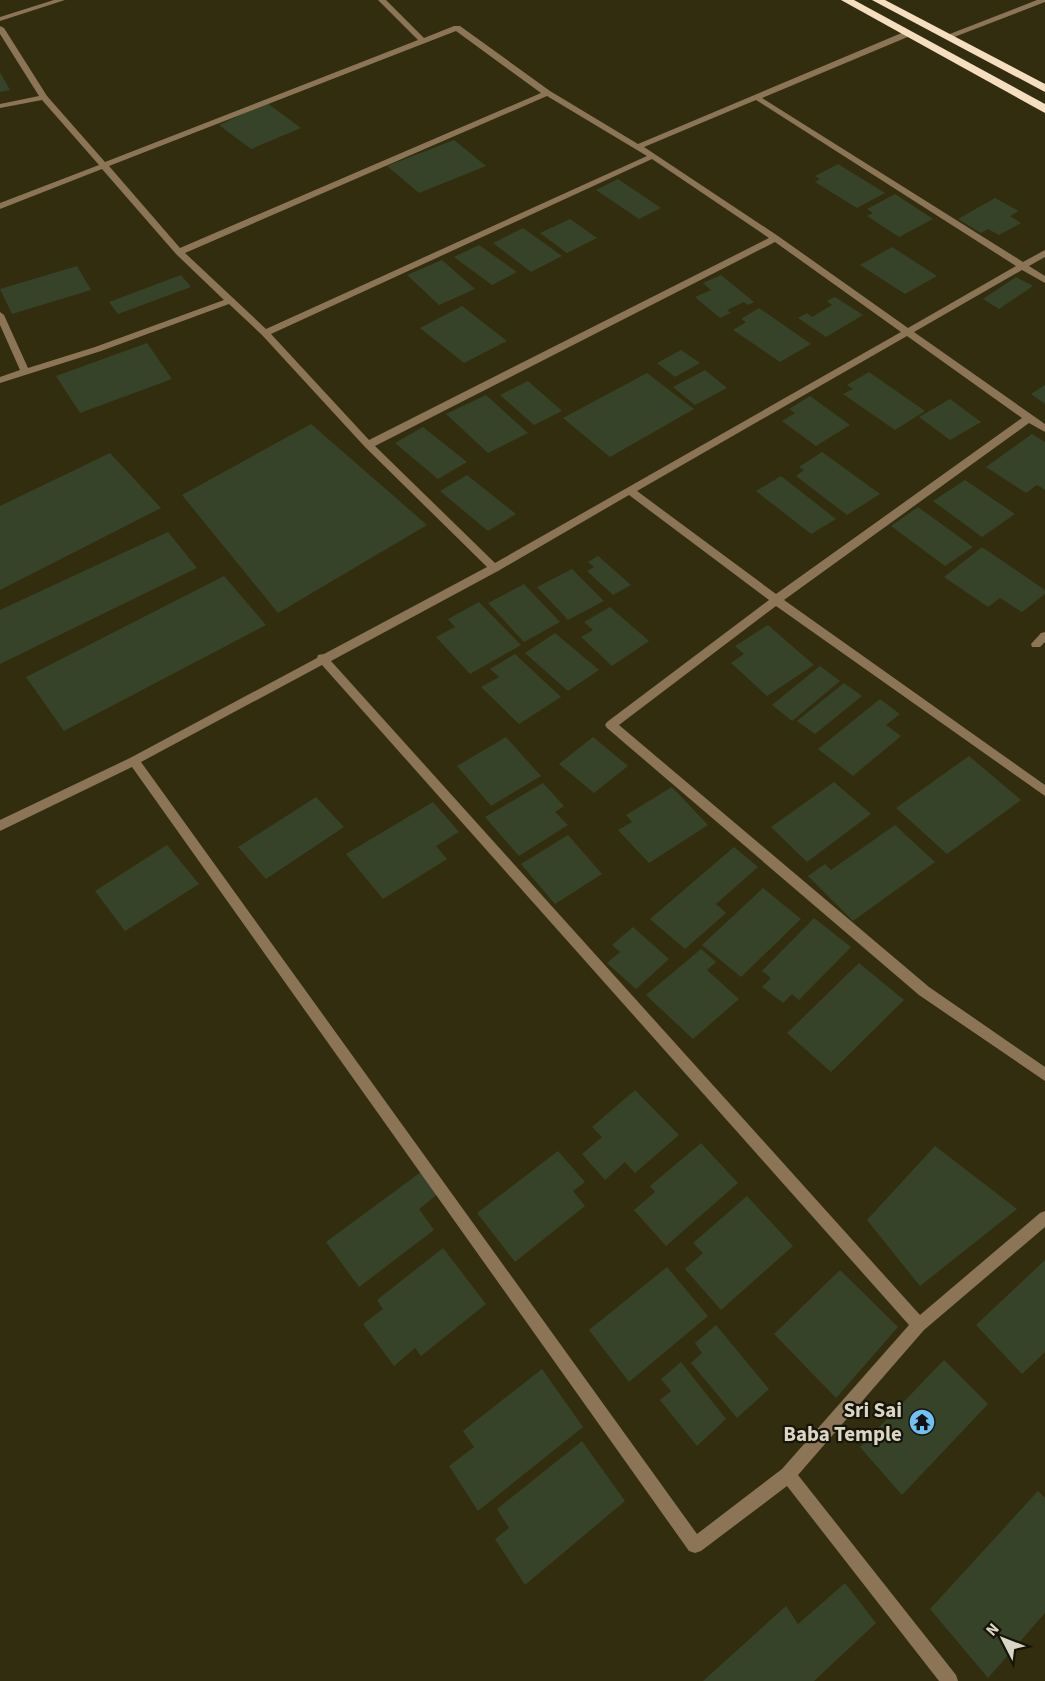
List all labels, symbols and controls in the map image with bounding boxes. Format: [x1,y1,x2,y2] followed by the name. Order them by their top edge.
[783,1395,902,1449] place label: Sri Sai Baba Temple
[907,1407,937,1437] temple icon: Sri Sai Baba Temple
[973,1609,1033,1669] north arrow
[981,1618,1004,1641] text: N

